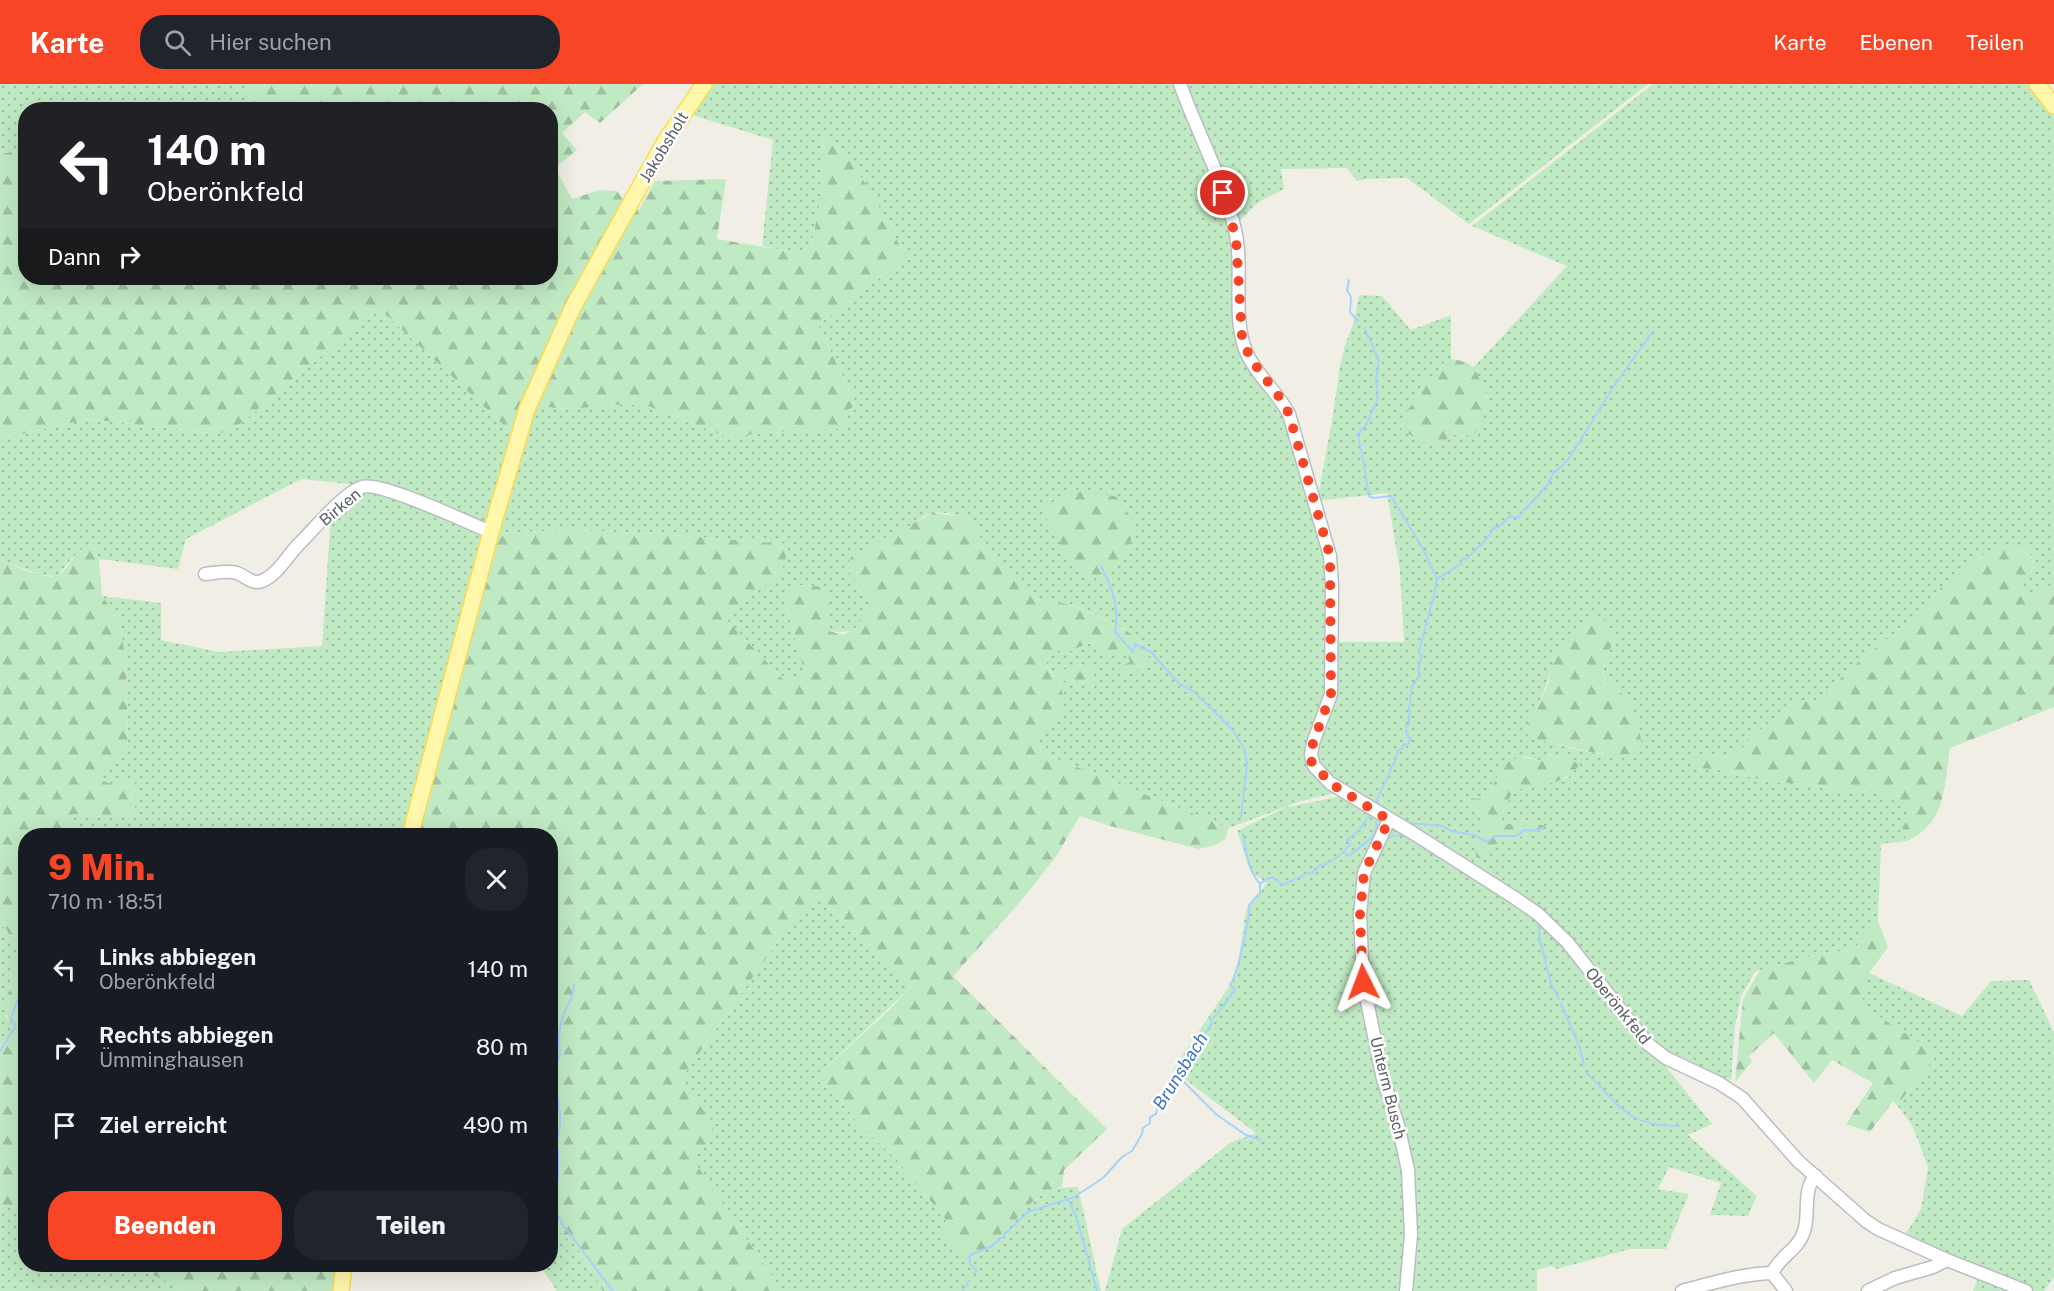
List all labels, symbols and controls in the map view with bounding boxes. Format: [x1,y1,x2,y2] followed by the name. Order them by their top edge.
[140,15,560,69] search box
[30,26,104,59] text: Karte
[161,26,194,59] icon: search
[209,29,332,55] text: Hier suchen
[1773,30,1827,55] text: Karte
[1860,30,1933,55] text: Ebenen
[1966,30,2024,55] text: Teilen
[636,108,692,186] street label: Jakobsholt
[147,125,267,174] text: 140 m
[48,126,126,204] icon: left
[1197,167,1248,218] pin
[147,175,304,207] text: Oberönkfeld
[1206,176,1239,209] icon: arrive
[113,240,146,273] icon: right
[48,244,101,270] text: Dann
[316,484,364,530] street label: Birken
[48,846,156,888] text: 9 Min.
[465,848,528,911] button: close
[48,890,164,914] text: 710 m · 18:51
[99,944,256,970] text: Links abbiegen
[1331,950,1395,1014] position arrow
[48,953,81,986] icon: left
[467,956,528,982] text: 140 m
[1581,964,1655,1048] street label: Oberönkfeld
[99,970,215,994] text: Oberönkfeld
[99,1022,274,1048] text: Rechts abbiegen
[1148,1029,1212,1113] water label: Brunsbach
[48,1031,81,1064] icon: right
[476,1034,528,1060] text: 80 m
[1366,1035,1410,1141] street label: Unterm Busch
[99,1048,244,1072] text: Ümminghausen
[48,1109,81,1142] icon: arrive
[99,1112,227,1138] text: Ziel erreicht
[463,1112,528,1138] text: 490 m
[48,1191,282,1260] button: Beenden
[294,1191,528,1260] button: Teilen

